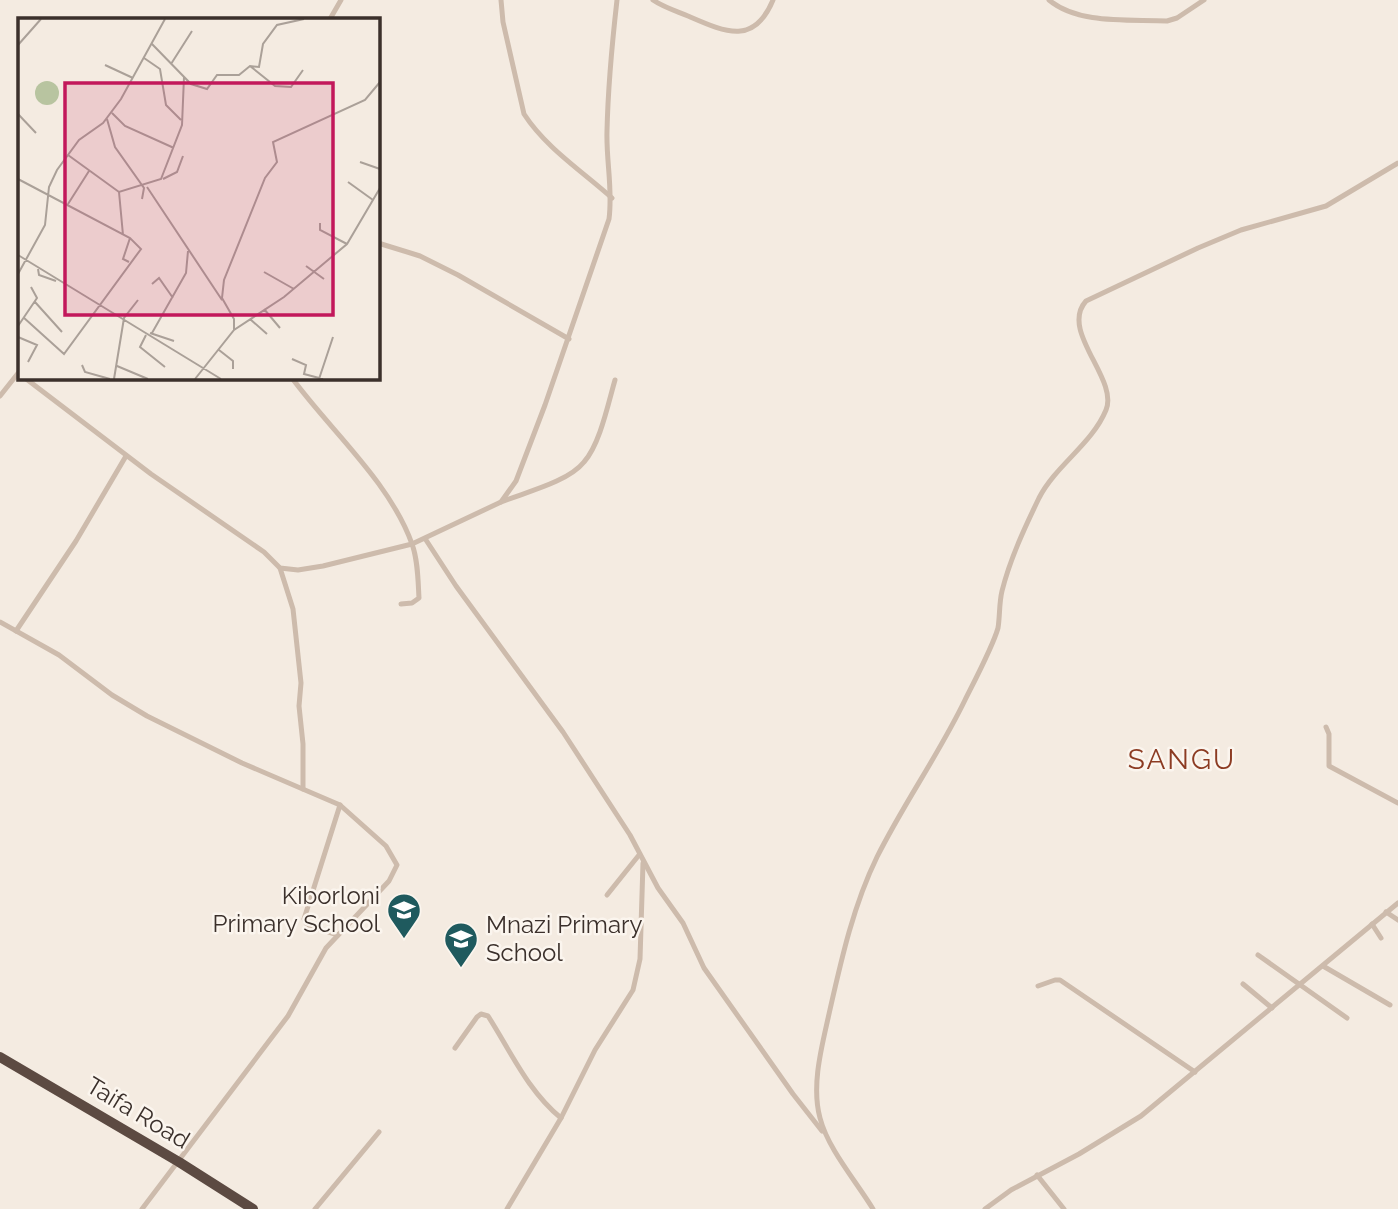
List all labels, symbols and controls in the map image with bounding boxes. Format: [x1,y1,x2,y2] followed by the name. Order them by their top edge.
[18,18,380,380] inset map
[1128,743,1236,776] district label: SANGU
[213,881,380,938] place label: Kiborloni Primary School
[385,891,423,940] school or university icon: Kiborloni Primary School
[486,910,642,967] place label: Mnazi Primary School
[442,920,480,969] school or university icon: Mnazi Primary School
[81,1071,195,1155] street label: Taifa Road

